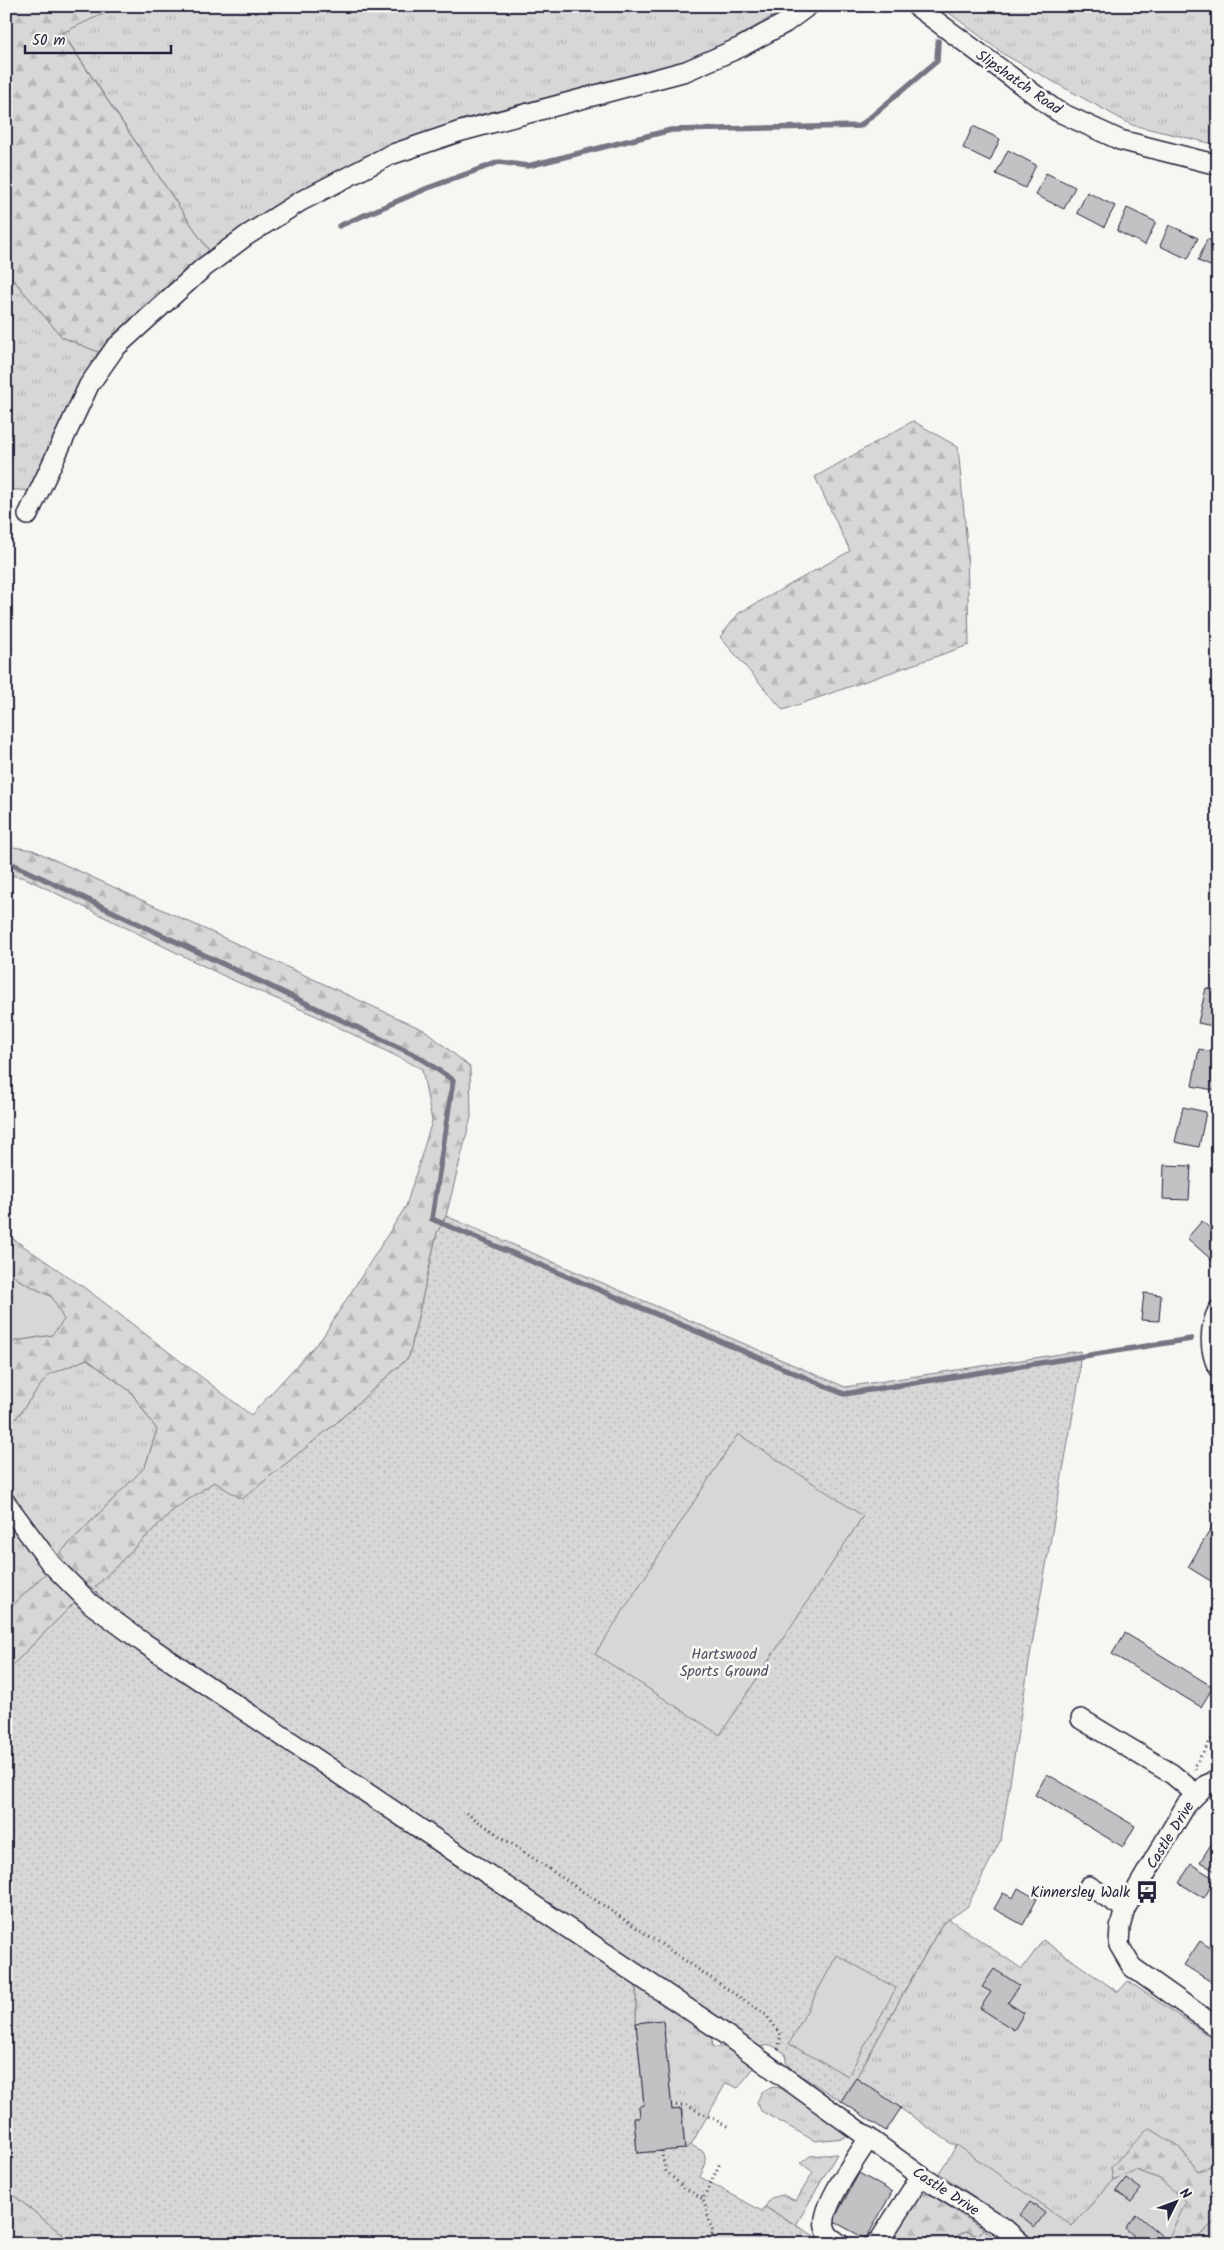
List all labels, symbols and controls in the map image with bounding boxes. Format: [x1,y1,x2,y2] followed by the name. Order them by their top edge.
[25,22,171,54] scale bar
[32,29,66,53] text: 50 m
[970,44,1067,122] street label: Slipshatch Road
[680,1643,769,1684] park label: Hartswood Sports Ground
[1141,1797,1201,1874] street label: Castle Drive
[1134,1879,1160,1905] bus stop icon: Kinnersley Walk
[1031,1881,1131,1905] place label: Kinnersley Walk
[907,2161,984,2223] street label: Castle Drive
[1152,2178,1202,2228] north arrow
[1174,2183,1196,2205] text: N

